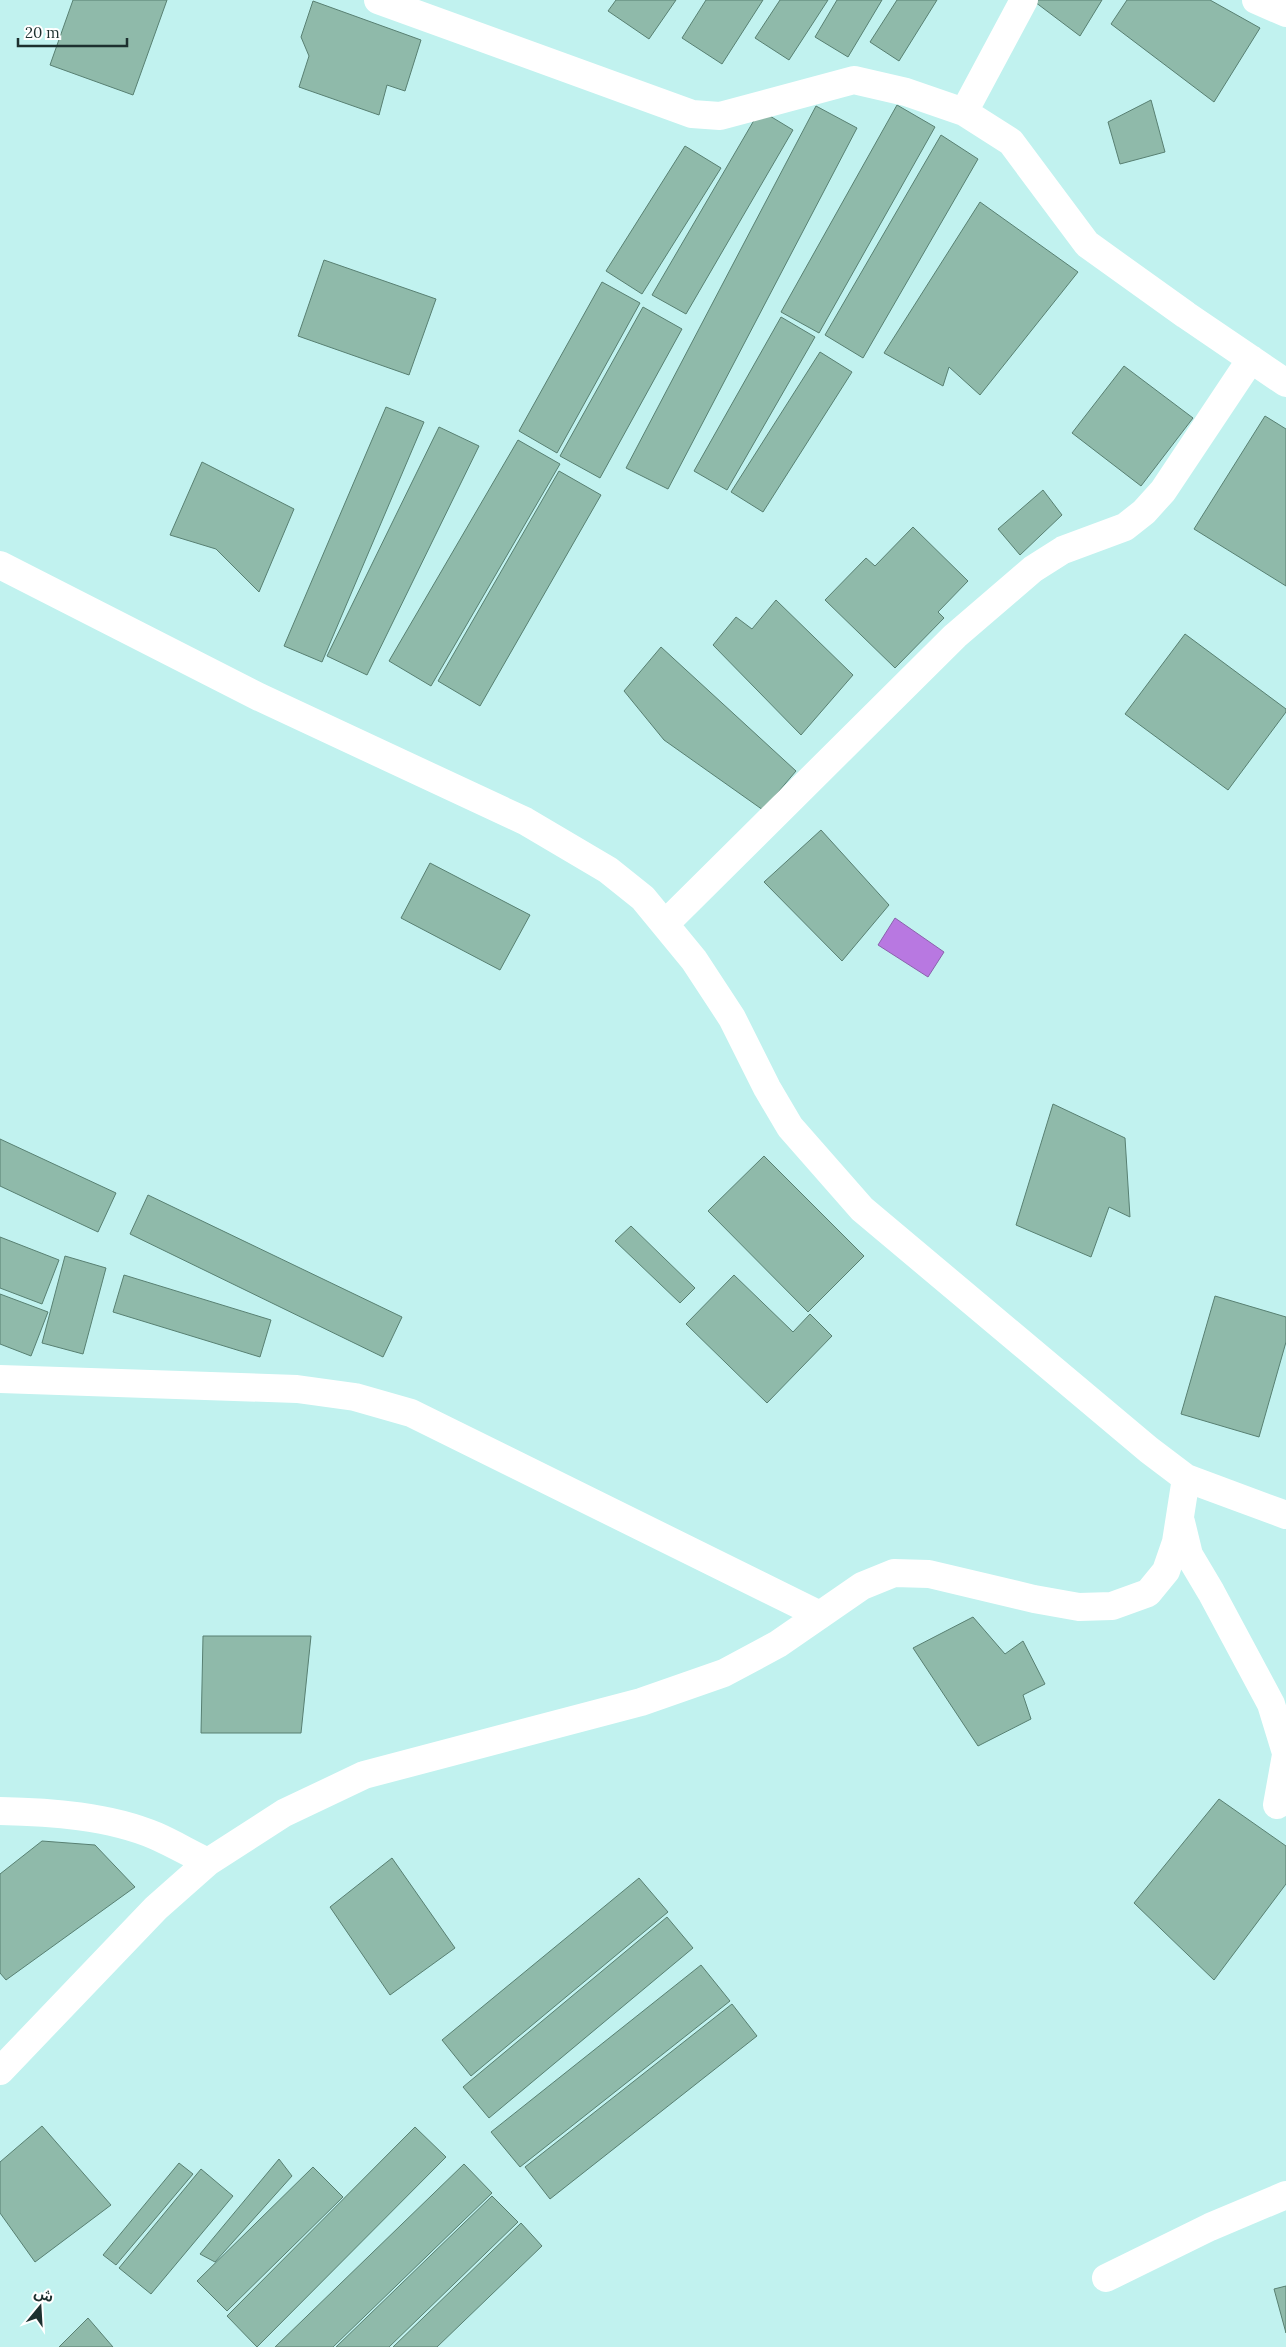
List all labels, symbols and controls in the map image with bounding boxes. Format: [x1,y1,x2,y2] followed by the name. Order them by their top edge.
[18,15,126,47] scale bar
[25,23,60,42] text: 20 m
[15,2282,65,2332] north arrow
[32,2283,56,2306] text: ش

